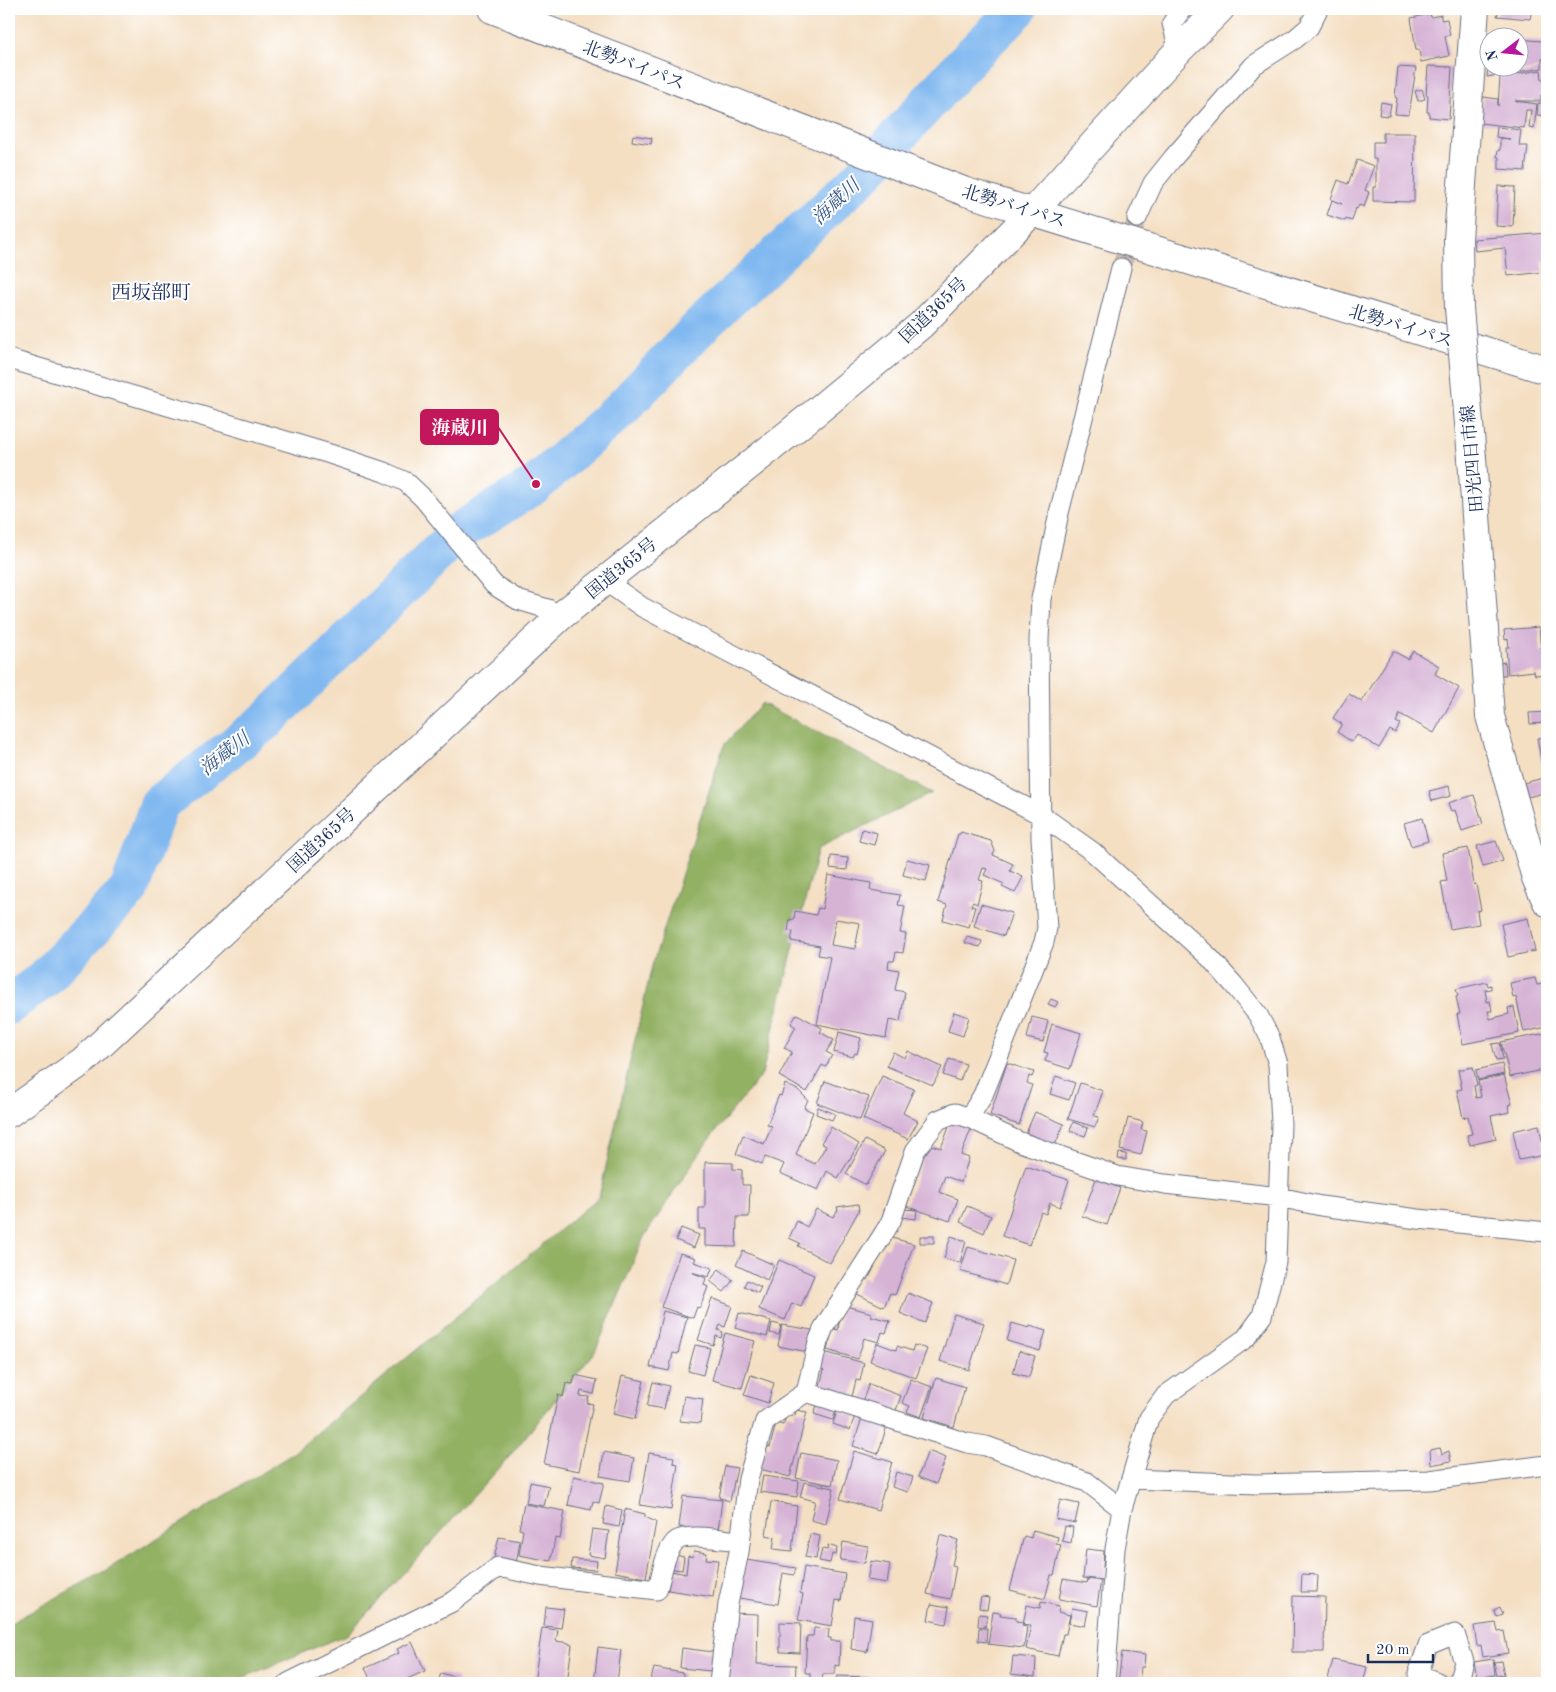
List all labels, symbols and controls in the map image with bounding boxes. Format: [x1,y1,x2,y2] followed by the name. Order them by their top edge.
[1478,28,1528,78] north arrow
[580,36,688,94] street label: 北勢バイパス
[1484,48,1501,62] text: N
[808,174,865,229] water label: 海蔵川
[960,181,1068,231] street label: 北勢バイパス
[895,273,971,347] street label: 国道365号
[111,282,191,304] district label: 西坂部町
[1347,301,1455,351] street label: 北勢バイパス
[1457,404,1487,514] street label: 田光四日市線
[421,410,498,444] callout: 海蔵川
[431,417,489,439] text: 海蔵川
[582,533,660,603] street label: 国道365号
[196,727,255,780] water label: 海蔵川
[283,804,359,876] street label: 国道365号
[1368,1632,1434,1664] scale bar
[1376,1643,1410,1658] text: 20 m

